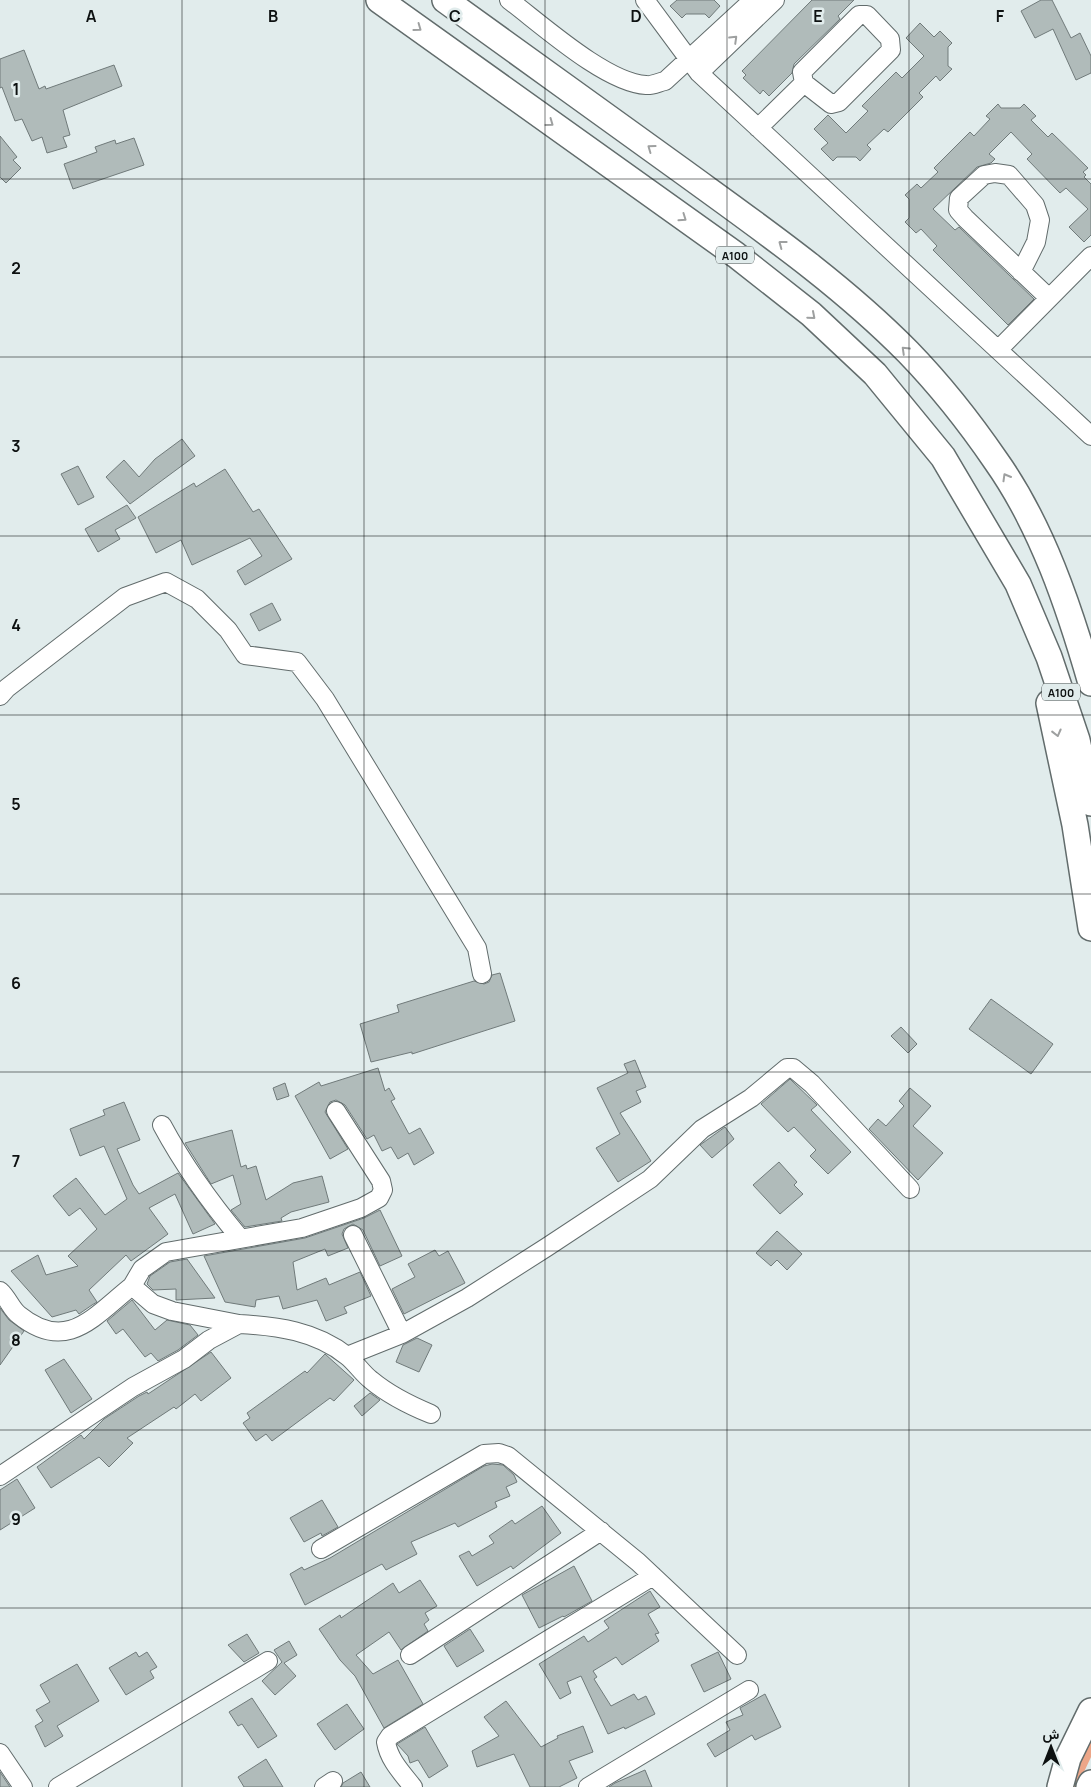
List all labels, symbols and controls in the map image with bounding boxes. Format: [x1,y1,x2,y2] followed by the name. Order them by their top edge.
[86,5,97,27] text: A
[268,5,278,27] text: B
[449,5,461,27] text: C
[630,5,642,27] text: D
[813,5,823,27] text: E
[996,5,1005,27] text: F
[412,23,421,31] one-way arrow
[728,36,737,45] one-way arrow
[12,78,20,100] text: 1
[544,117,554,126] one-way arrow
[647,145,657,154] one-way arrow
[677,212,686,221] one-way arrow
[779,241,788,249] one-way arrow
[716,246,754,264] road number: A100
[11,257,21,279] text: 2
[807,310,816,319] one-way arrow
[902,347,911,356] one-way arrow
[11,435,21,457] text: 3
[1002,473,1012,482] one-way arrow
[11,614,21,636] text: 4
[1042,684,1080,700] road number: A100
[1051,728,1061,736] one-way arrow
[11,793,21,815] text: 5
[11,972,21,994] text: 6
[12,1150,20,1172] text: 7
[11,1329,21,1351] text: 8
[11,1508,21,1530] text: 9
[1026,1722,1076,1772] north arrow
[1043,1724,1060,1743] text: ش

